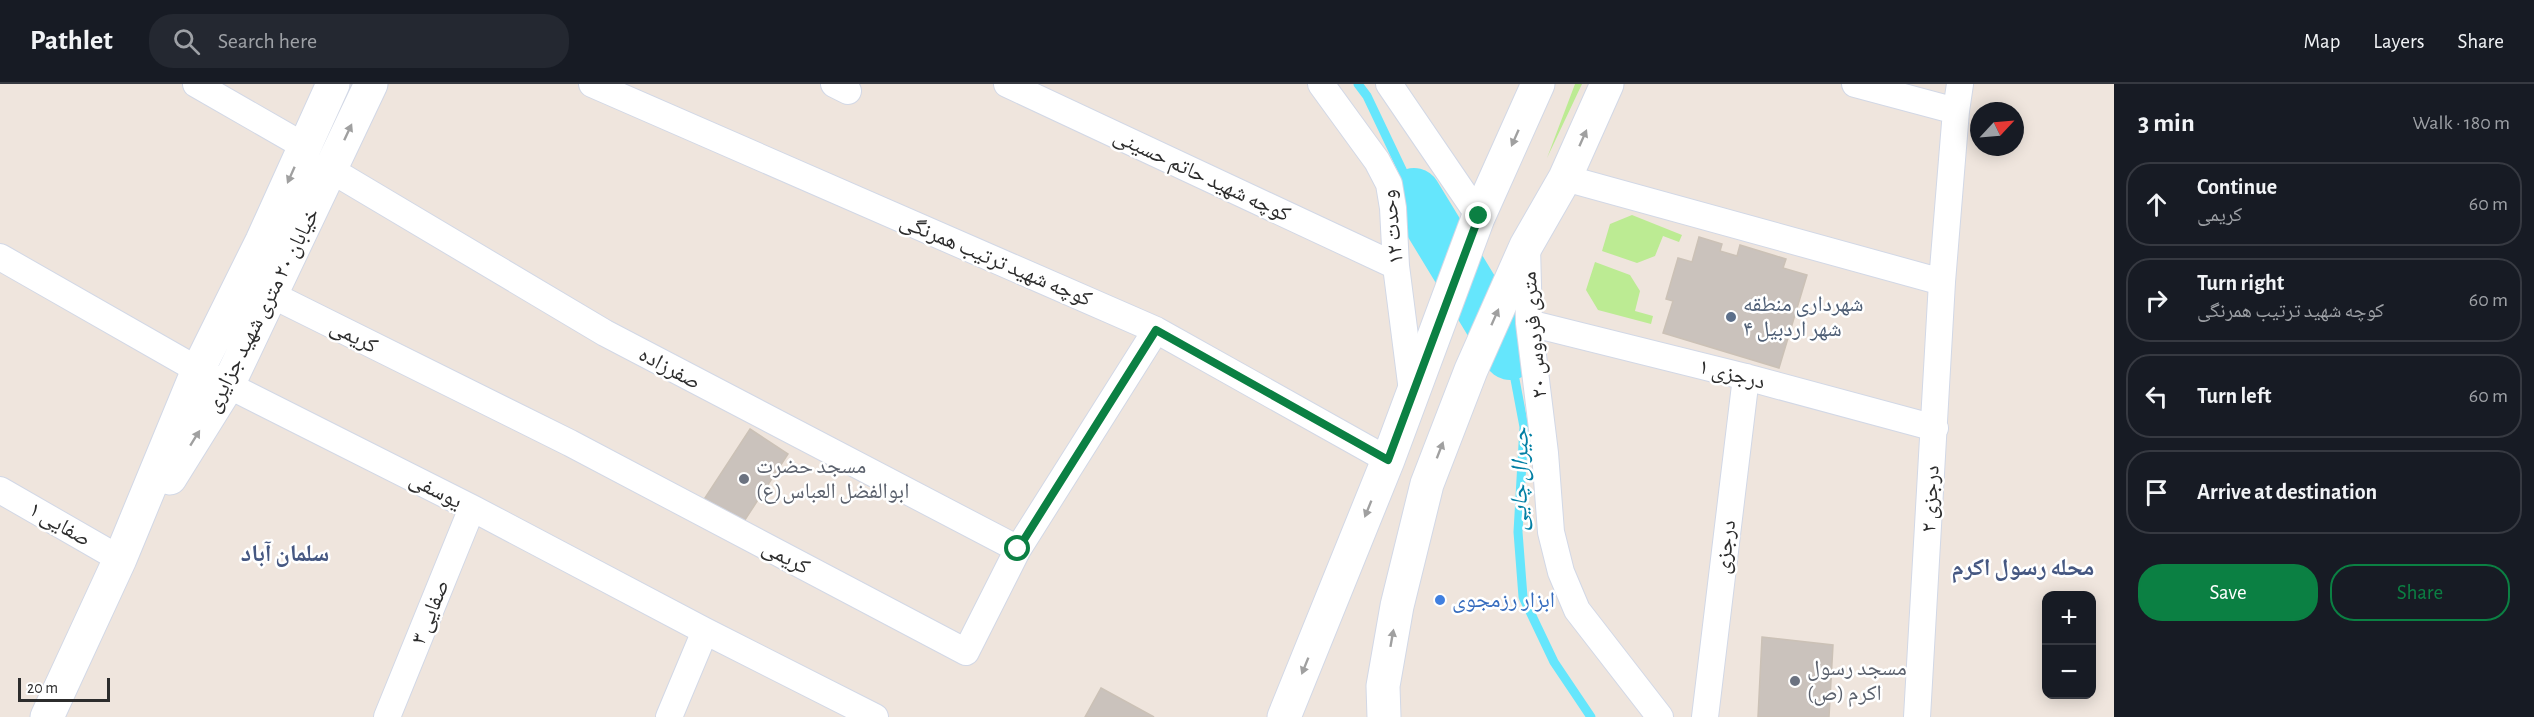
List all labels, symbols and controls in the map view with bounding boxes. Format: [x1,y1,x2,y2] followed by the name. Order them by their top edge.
[149,14,569,68] search box
[170,25,203,58] icon: search
[30,27,113,55] text: Pathlet
[218,30,317,52] text: Search here
[2304,31,2340,52] text: Map
[2373,31,2424,52] text: Layers
[2457,31,2504,52] text: Share
[1970,102,2024,156] north arrow
[2138,110,2195,136] text: 3 min
[2413,113,2510,133] text: Walk · 180 m
[344,124,353,141] one-way arrow
[1109,124,1294,228] street label: کوچه شهید حاتم حسینی
[1510,129,1520,147] one-way arrow
[1578,130,1587,147] one-way arrow
[286,167,296,185] one-way arrow
[2197,176,2277,198] text: Continue
[1377,188,1408,265] street label: وحدت ۱۲
[2140,188,2173,221] icon: ahead
[2469,194,2508,214] text: 60 m
[1465,202,1491,228] route end
[201,204,325,417] street label: خیابان ۲۰ متری شهید جزایری
[2197,205,2242,225] text: کریمی
[896,210,1095,312] street label: کوچه شهید ترتیب همرنگی
[1517,270,1552,399] street label: ۲۰ متری فردوس
[2197,272,2284,294] text: Turn right
[2140,284,2173,317] icon: right
[2469,290,2508,310] text: 60 m
[1743,293,1864,342] place label: شهرداری منطقه ۴ شهر اردبیل
[2197,301,2384,321] text: کوچه شهید ترتیب همرنگی
[1490,307,1500,325] one-way arrow
[1724,310,1738,324] marker: شهرداری منطقه ۴ شهر اردبیل
[326,315,381,359] street label: کریمی
[635,343,705,394] street label: صفرزاده
[1696,355,1767,395] street label: درجزی ۱
[2140,380,2173,413] icon: left
[2197,385,2271,407] text: Turn left
[2469,386,2508,406] text: 60 m
[1507,426,1535,531] water label: جیرال چایی
[190,430,201,446] one-way arrow
[1436,441,1446,459] one-way arrow
[756,455,909,504] place label: مسجد حضرت ابوالفضل العباس(ع)
[1917,465,1945,533] street label: درجزی ۲
[405,467,466,514] street label: یوسفی
[737,472,751,486] marker: مسجد حضرت ابوالفضل العباس(ع)
[2140,476,2173,509] icon: arrive
[2197,481,2377,503] text: Arrive at destination
[24,498,95,552] street label: صفایی ۱
[1363,500,1373,518] one-way arrow
[1711,519,1741,575] street label: درجزی
[1004,535,1030,561] route start
[758,536,813,580] street label: کریمی
[241,541,329,567] district label: سلمان آباد
[1952,556,2094,584] district label: محله رسول اکرم
[2138,564,2318,621] button: Save
[2330,564,2510,621] button: Share
[407,577,455,648] street label: صفایی ۳
[1452,589,1555,613] place label: ابزار رزمجوی
[2042,591,2096,699] map controls
[2042,591,2096,645] button: +
[1433,593,1447,607] marker: ابزار رزمجوی
[1387,629,1396,648] one-way arrow
[2042,645,2096,699] button: −
[1299,657,1309,675] one-way arrow
[1807,657,1907,707] place label: مسجد رسول اکرم (ص)
[1788,674,1802,688] marker: مسجد رسول اکرم (ص)
[18,675,110,702] scale bar
[27,680,58,696] text: 20 m

